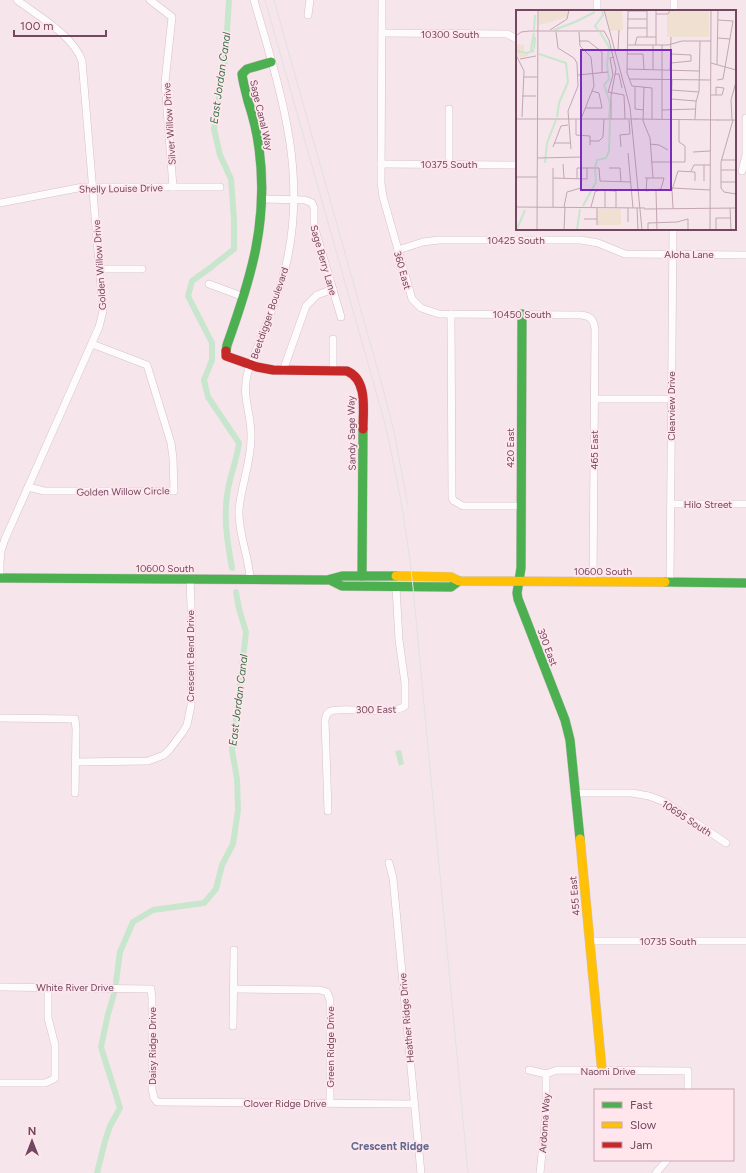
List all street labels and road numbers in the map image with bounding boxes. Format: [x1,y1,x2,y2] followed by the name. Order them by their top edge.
[421,28,479,41] street label: 10300 South
[247,78,276,152] street label: Sage Canal Way
[160,82,179,166] street label: Silver Willow Drive
[421,158,478,171] street label: 10375 South
[79,181,164,196] street label: Shelly Louise Drive
[90,219,109,311] street label: Golden Willow Drive
[307,224,340,297] street label: Sage Berry Lane
[487,234,545,247] street label: 10425 South
[664,248,714,261] street label: Aloha Lane
[391,249,414,291] street label: 360 East
[248,265,291,361] street label: Beetdigger Boulevard
[493,308,552,321] street label: 10450 South
[665,371,678,441] street label: Clearview Drive
[344,395,359,471] street label: Sandy Sage Way
[504,428,517,468] street label: 420 East
[588,430,601,470] street label: 465 East
[76,484,170,499] street label: Golden Willow Circle
[684,498,732,511] street label: Hilo Street
[136,562,195,575] street label: 10600 South
[574,565,633,578] street label: 10600 South
[184,609,197,702] street label: Crescent Bend Drive
[534,626,561,668] street label: 390 East
[356,703,396,716] street label: 300 East
[659,797,715,840] street label: 10695 South
[566,875,583,916] street label: 455 East
[640,935,697,948] street label: 10735 South
[396,972,417,1063] street label: Heather Ridge Drive
[36,981,114,994] street label: White River Drive
[146,1006,159,1085] street label: Daisy Ridge Drive
[324,1006,337,1088] street label: Green Ridge Drive
[580,1065,636,1078] street label: Naomi Drive
[536,1092,553,1153] street label: Ardonna Way
[244,1097,327,1110] street label: Clover Ridge Drive

